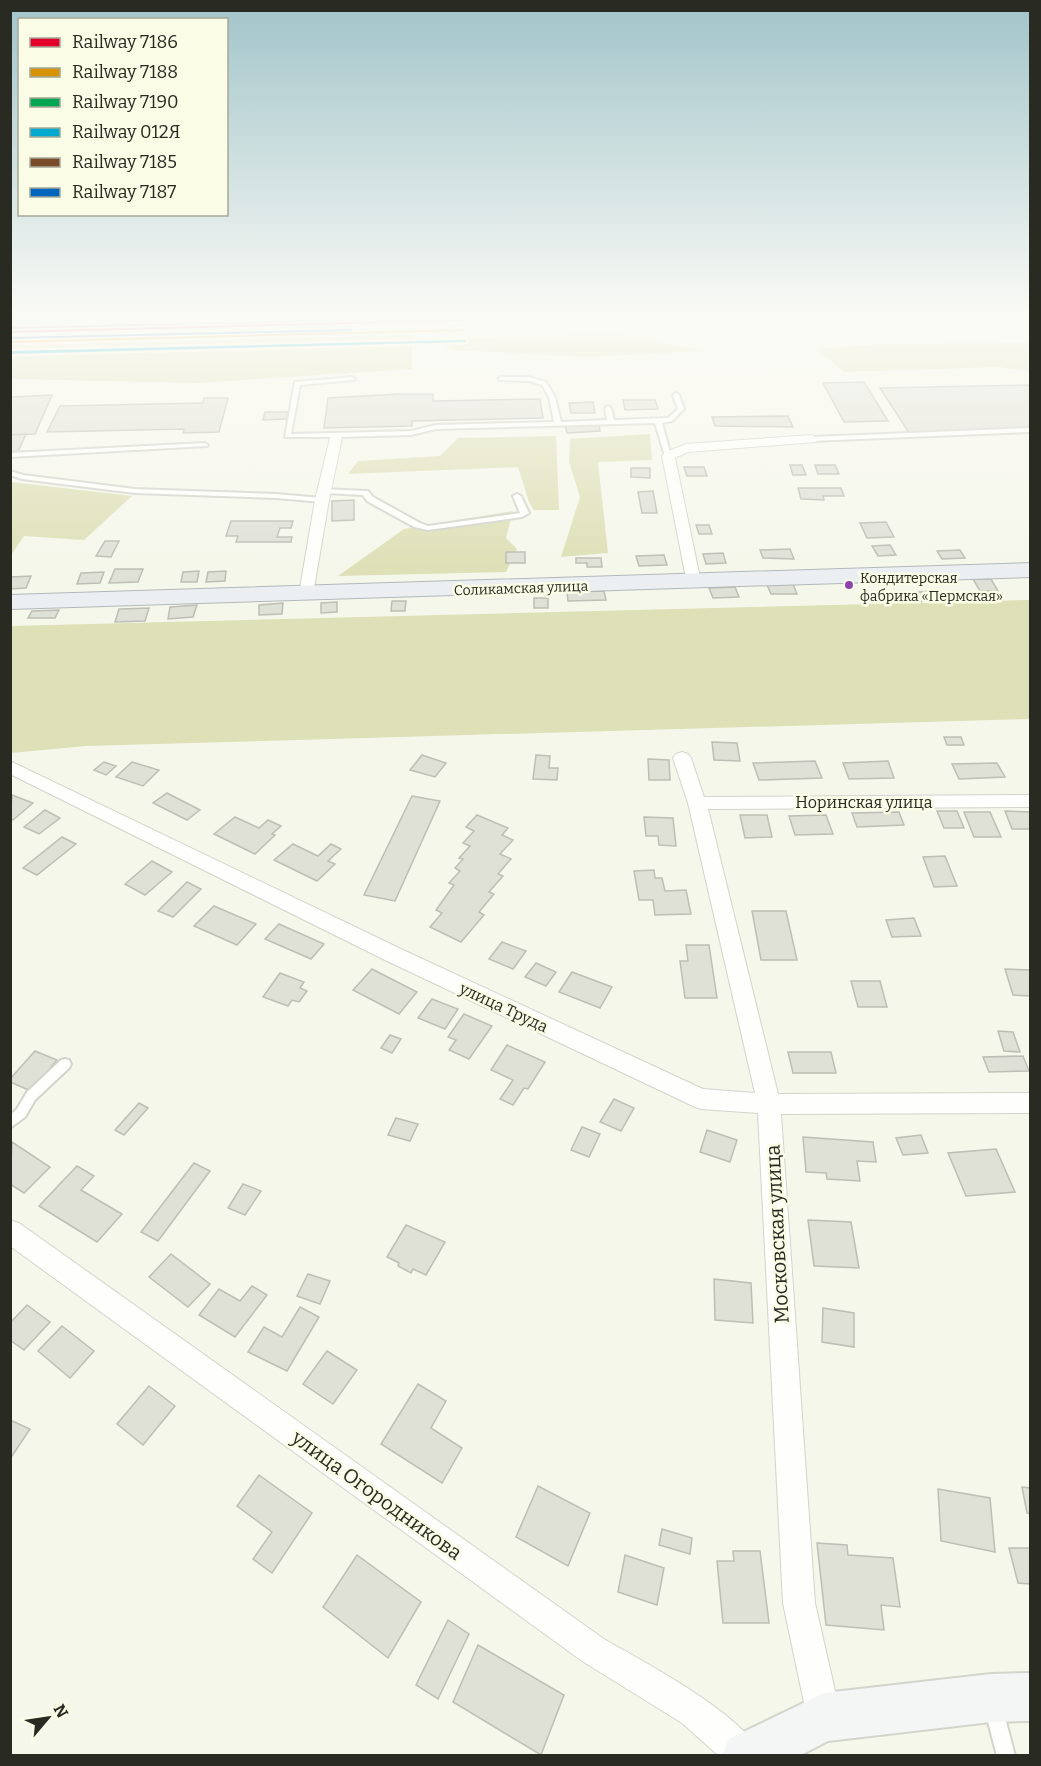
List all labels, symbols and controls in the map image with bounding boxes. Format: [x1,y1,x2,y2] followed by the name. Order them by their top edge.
[18,18,228,216] legend
[72,31,178,53] text: Railway 7186
[72,61,178,83] text: Railway 7188
[72,91,179,113] text: Railway 7190
[72,121,180,143] text: Railway 012Я
[72,151,177,173] text: Railway 7185
[72,181,176,203] text: Railway 7187
[860,570,1003,605] place label: Кондитерская фабрика «Пермская»
[454,578,589,599] street label: Соликамская улица
[843,579,855,591] marker: Кондитерская фабрика «Пермская»
[795,793,933,812] street label: Норинская улица
[456,978,551,1036] street label: улица Труда
[760,1144,794,1324] street label: Московская улица
[286,1425,467,1565] street label: улица Огородникова
[18,1688,78,1748] north arrow
[49,1701,72,1721] text: N

